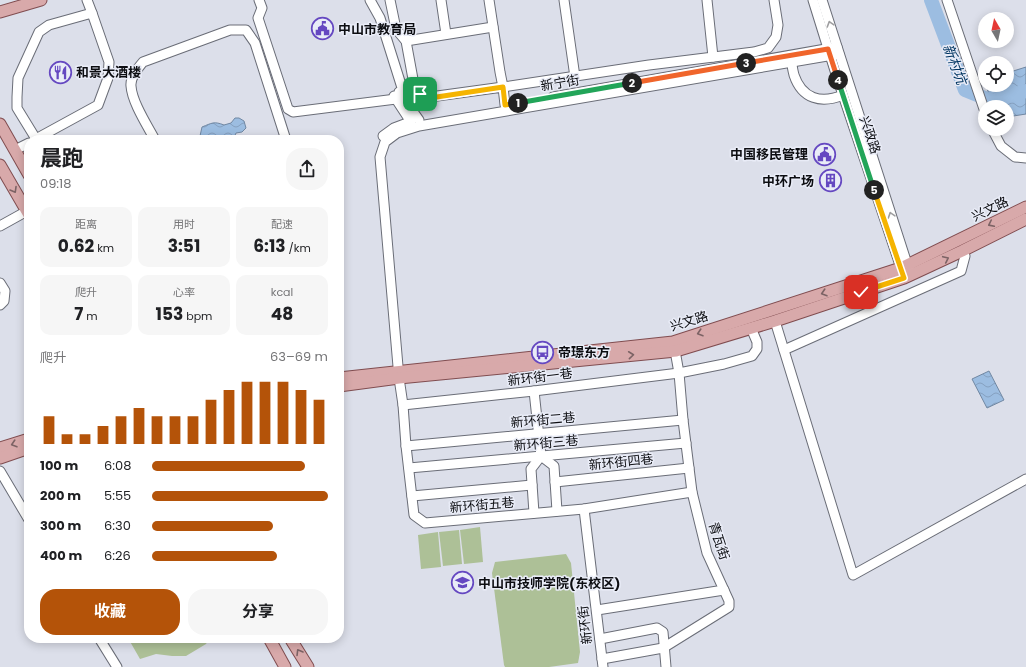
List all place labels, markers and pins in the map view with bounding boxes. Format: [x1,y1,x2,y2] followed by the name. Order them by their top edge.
[310,16,336,42] public building icon: 中山市教育局
[338,20,416,39] place label: 中山市教育局
[736,53,756,73] pin: 3
[48,59,74,85] restaurant icon: 和景大酒楼
[76,63,141,82] place label: 和景大酒楼
[828,70,848,90] pin: 4
[622,73,642,93] pin: 2
[403,77,437,111] pin
[508,93,528,113] pin: 1
[811,141,837,167] public building icon: 中国移民管理
[730,145,808,164] place label: 中国移民管理
[817,168,843,194] building icon: 中环广场
[762,172,814,191] place label: 中环广场
[864,180,884,200] pin: 5
[844,275,878,309] pin
[530,339,556,365] bus stop icon: 帝璟东方
[558,343,610,362] place label: 帝璟东方
[450,570,476,596] school or university icon: 中山市技师学院(东校区)
[478,574,620,593] place label: 中山市技师学院(东校区)

